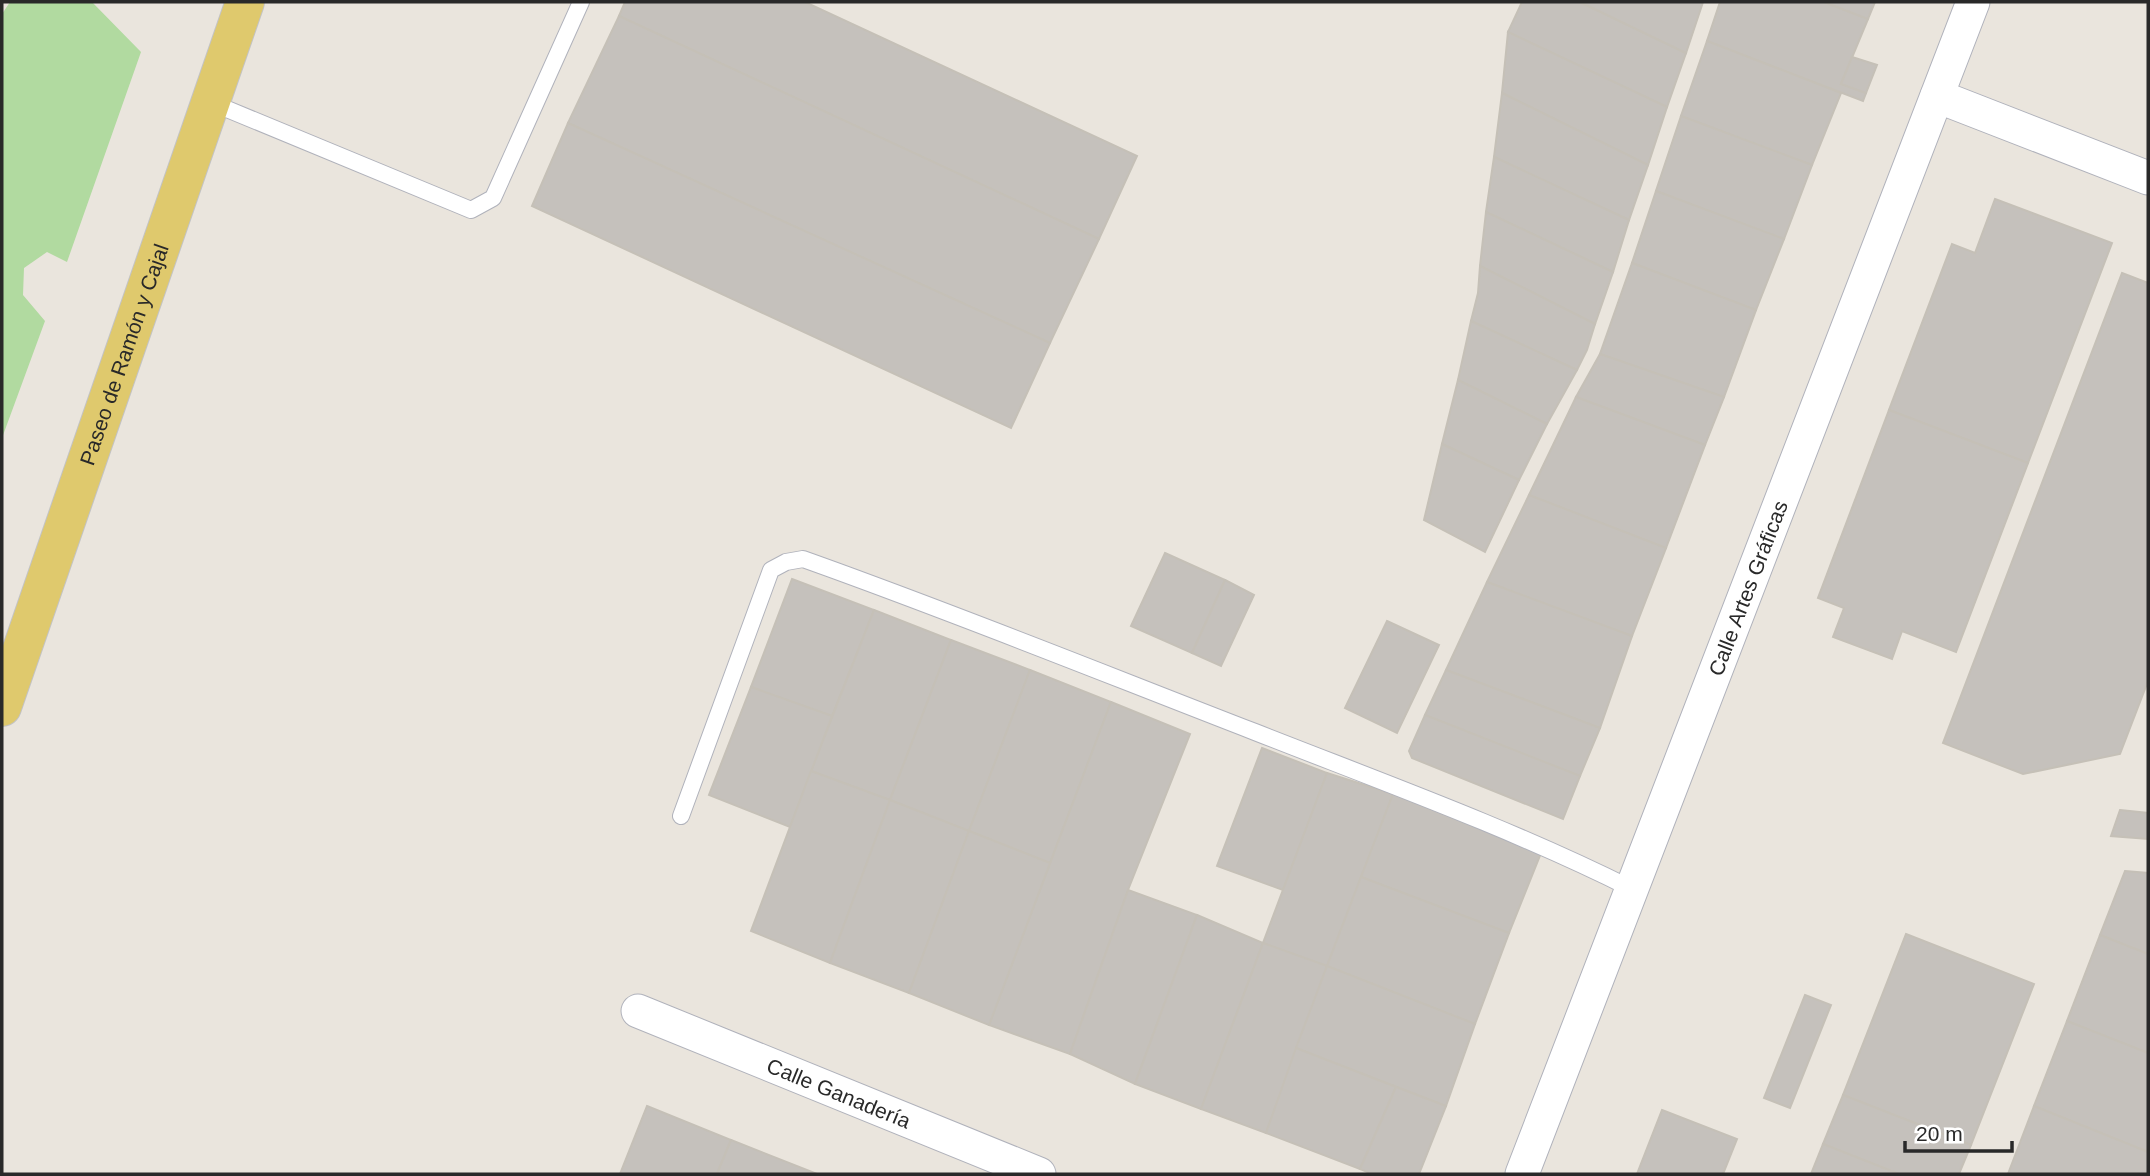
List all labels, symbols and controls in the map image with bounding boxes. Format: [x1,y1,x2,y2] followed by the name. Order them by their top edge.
[75,241,172,468] street label: Paseo de Ramón y Cajal
[1703,497,1792,679] street label: Calle Artes Gráficas
[764,1053,915,1132] street label: Calle Ganadería
[1905,1110,2012,1154] scale bar
[1916,1122,1963,1145] text: 20 m

